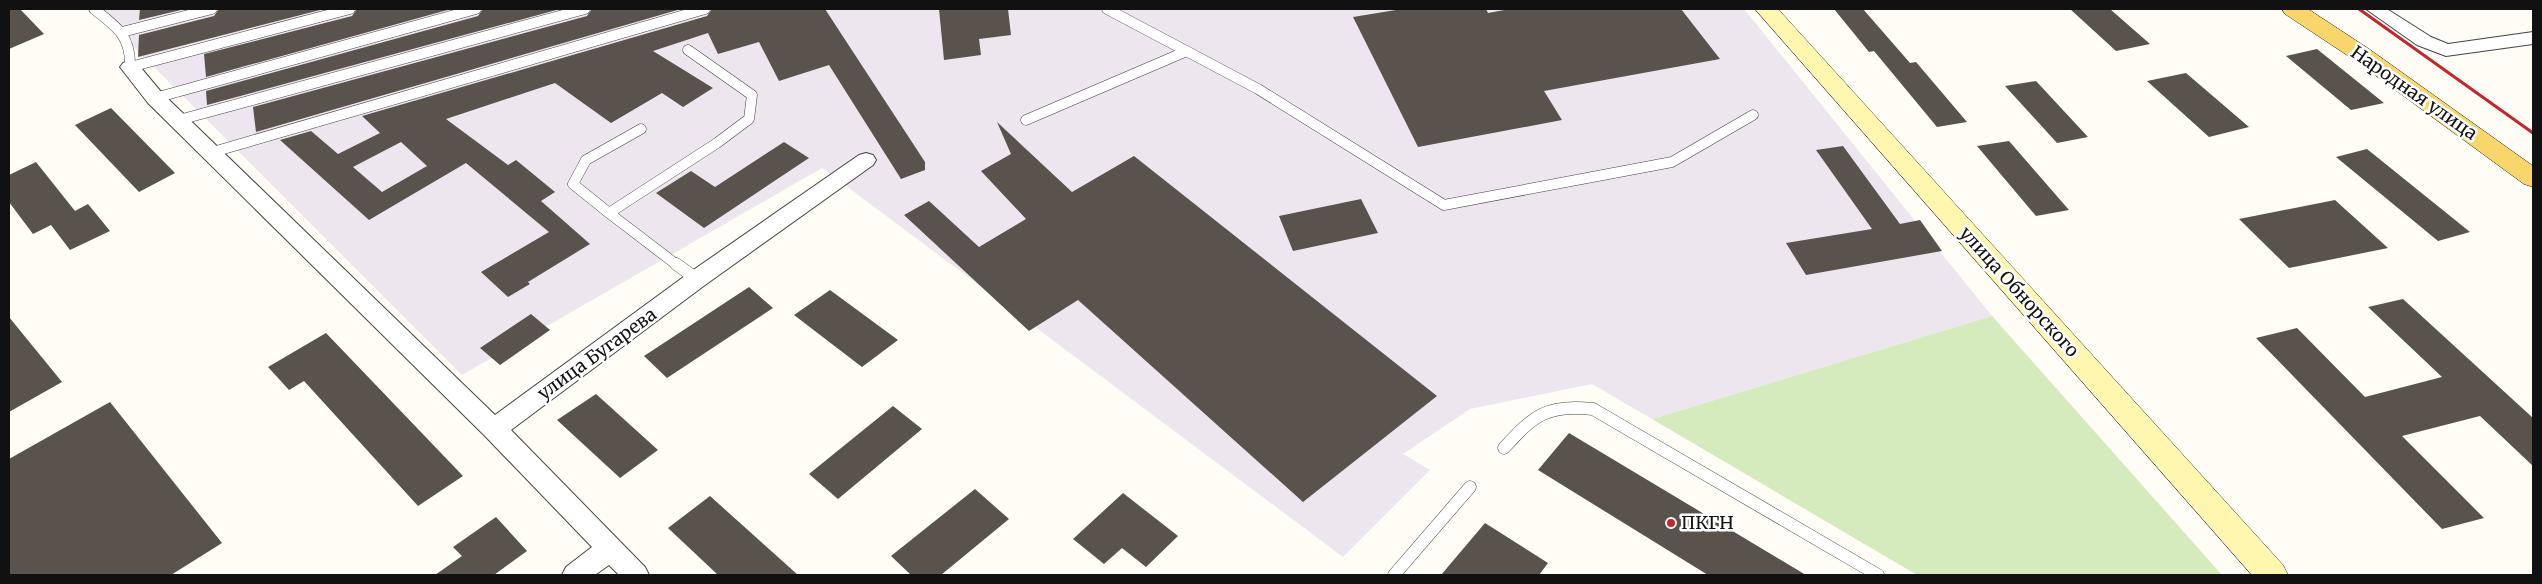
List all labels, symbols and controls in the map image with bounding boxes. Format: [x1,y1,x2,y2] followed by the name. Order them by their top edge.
[2347,40,2482,145] street label: Народная улица
[1955,222,2084,362] street label: улица Обнорского
[533,302,661,405] street label: улица Бугарева
[1681,511,1734,534] place label: ПКГН
[1665,517,1677,529] marker: ПКГН

